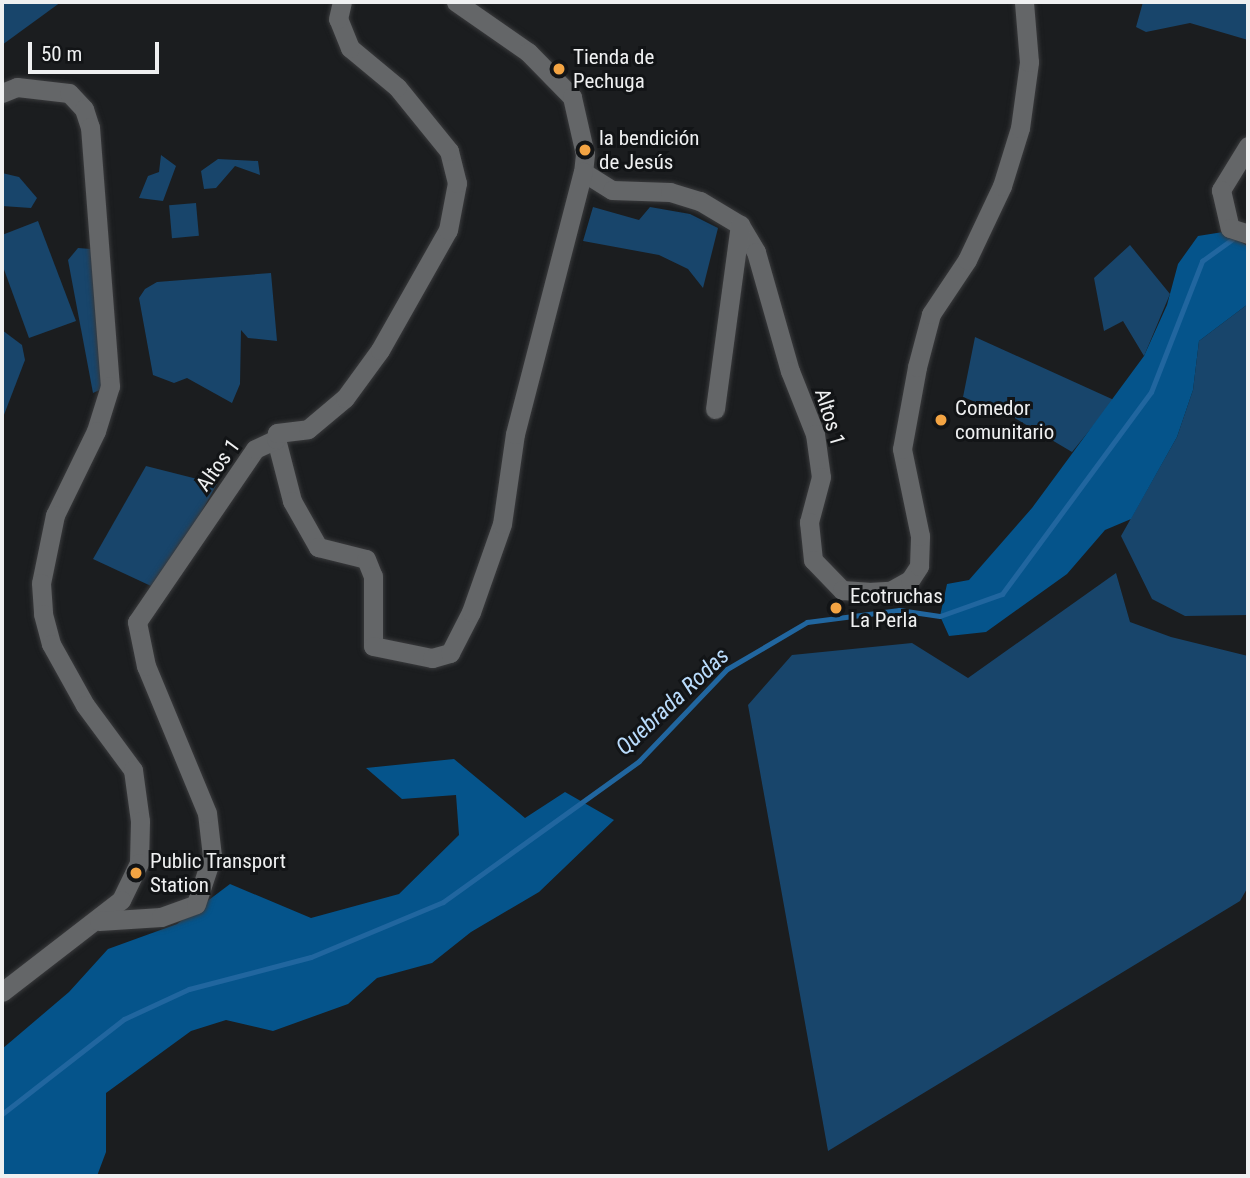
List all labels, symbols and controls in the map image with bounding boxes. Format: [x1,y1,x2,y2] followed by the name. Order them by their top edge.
[32,28,163,72] scale bar
[41,42,82,66] text: 50 m
[573,44,654,94] place label: Tienda de Pechuga
[551,61,567,77] marker: Tienda de Pechuga
[599,125,700,175] place label: la bendición de Jesús
[577,142,593,158] marker: la bendición de Jesús
[809,385,851,449] street label: Altos 1
[955,395,1054,445] place label: Comedor comunitario
[933,412,949,428] marker: Comedor comunitario
[191,434,245,496] street label: Altos 1
[850,583,943,633] place label: Ecotruchas La Perla
[828,600,844,616] marker: Ecotruchas La Perla
[611,643,735,761] water label: Quebrada Rodas
[150,848,286,898] place label: Public Transport Station
[128,865,144,881] marker: Public Transport Station

